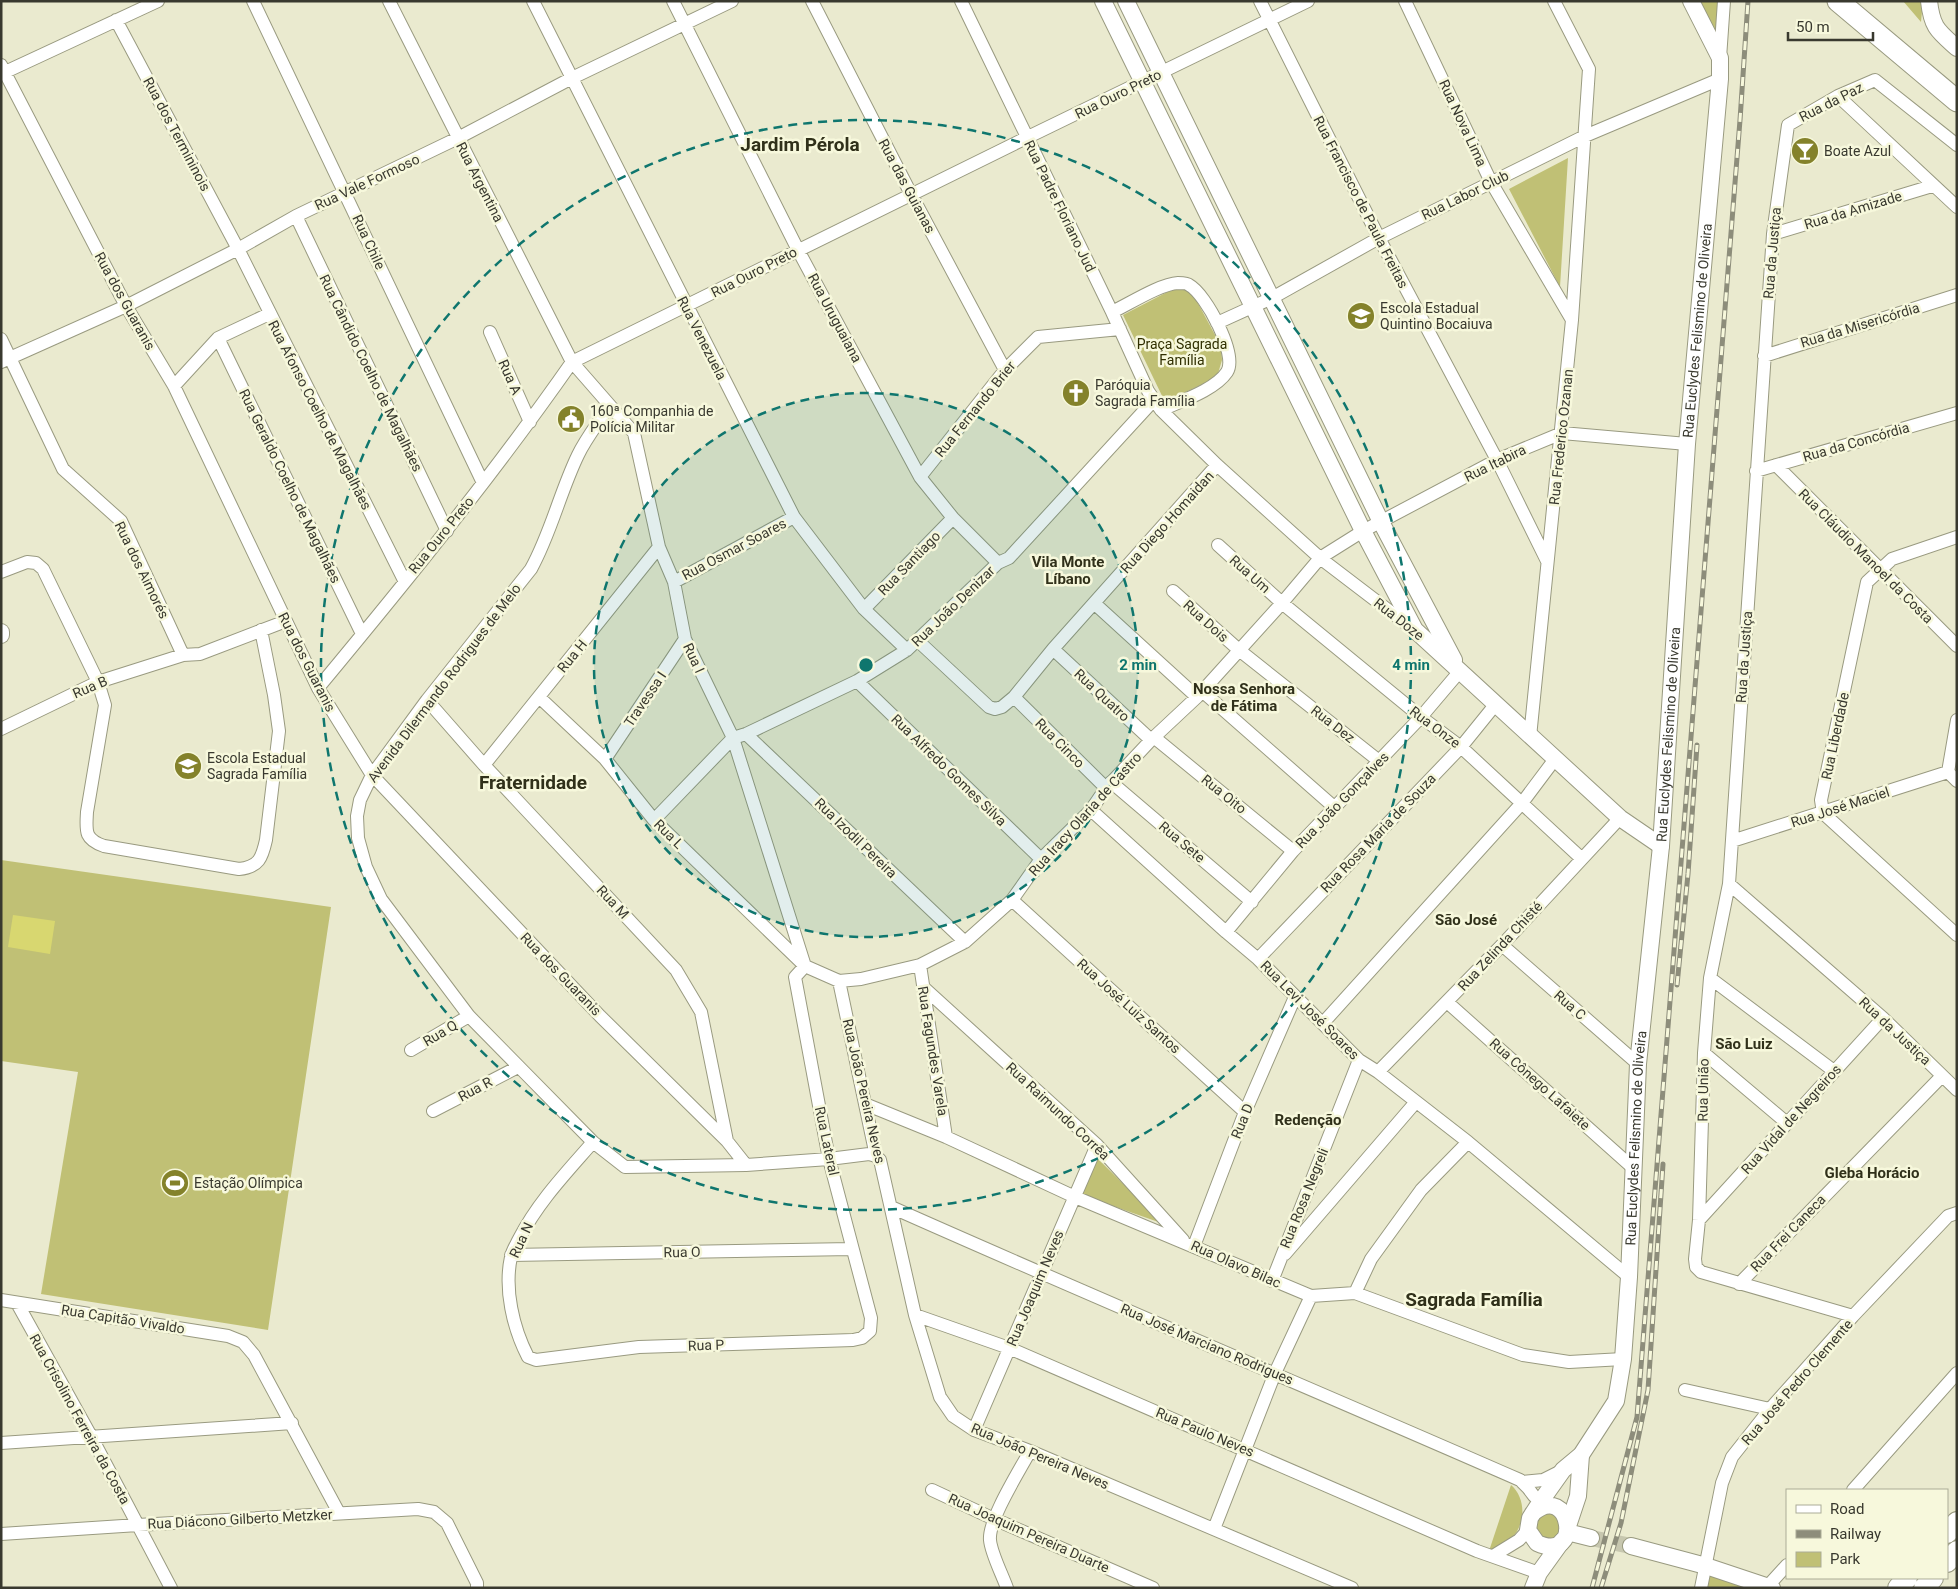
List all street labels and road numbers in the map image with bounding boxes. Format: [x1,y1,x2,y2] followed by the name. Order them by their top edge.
[1072,66,1164,122] street label: Rua Ouro Preto
[140,74,214,194] street label: Rua dos Termininois
[1436,77,1490,169] street label: Rua Nova Lima
[1796,79,1866,125] street label: Rua da Paz
[1310,113,1412,291] street label: Rua Francisco de Paula Freitas
[875,136,939,236] street label: Rua das Guianas
[1021,137,1099,275] street label: Rua Padre Floriano Jud
[453,139,507,225] street label: Rua Argentina
[312,151,422,213] street label: Rua Vale Formoso
[1419,167,1511,223] street label: Rua Labor Club
[1802,188,1904,232] street label: Rua da Amizade
[1760,206,1784,300] street label: Rua da Justiça
[349,212,389,272] street label: Rua Chile
[1680,223,1715,439] street label: Rua Euclydes Felismino de Oliveira
[708,243,800,301] street label: Rua Ouro Preto
[92,249,158,353] street label: Rua dos Guaranis
[805,271,865,365] street label: Rua Uruguaiana
[316,272,426,474] street label: Rua Cândido Coelho de Magalhães
[674,294,730,382] street label: Rua Venezuela
[1799,299,1921,351] street label: Rua da Misericórdia
[265,318,375,512] street label: Rua Afonso Coelho de Magalhães
[495,357,525,397] street label: Rua A
[931,358,1019,460] street label: Rua Fernando Brier
[1546,368,1576,506] street label: Rua Frederico Ozanan
[236,386,344,586] street label: Rua Geraldo Coelho de Magalhães
[1801,419,1911,465] street label: Rua da Concórdia
[1461,441,1529,485] street label: Rua Itabira
[1117,468,1217,576] street label: Rua Diego Homaidan
[1795,485,1937,627] street label: Rua Cláudio Manoel da Costa
[405,493,477,577] street label: Rua Ouro Preto
[679,515,789,583] street label: Rua Osmar Soares
[112,519,172,621] street label: Rua dos Aimorés
[875,528,943,598] street label: Rua Santiago
[1227,552,1273,596] street label: Rua Um
[908,562,998,650] street label: Rua João Denizar
[364,581,524,785] street label: Avenida Dilermando Rodrigues de Melo
[1371,595,1427,643] street label: Rua Doze
[1180,597,1232,645] street label: Rua Dois
[275,610,339,714] street label: Rua dos Guaranis
[1733,611,1755,703] street label: Rua da Justiça
[1653,627,1683,842] street label: Rua Euclydes Felismino de Oliveira
[554,636,590,676] street label: Rua H
[680,640,708,676] street label: Rua I
[1071,665,1133,725] street label: Rua Quatro
[621,668,669,730] street label: Travessa I
[70,673,110,701] street label: Rua B
[1818,691,1852,781] street label: Rua Liberdade
[1308,702,1358,746] street label: Rua Dez
[1407,703,1463,751] street label: Rua Onze
[888,711,1010,829] street label: Rua Alfredo Gomes Silva
[1032,715,1088,771] street label: Rua Cinco
[1025,749,1145,879] street label: Rua Iracy Olaria de Castro
[1292,749,1392,851] street label: Rua João Gonçalves
[1317,770,1439,896] street label: Rua Rosa Maria de Souza
[1198,771,1250,817] street label: Rua Oito
[1789,784,1891,830] street label: Rua José Maciel
[812,795,900,881] street label: Rua Izodil Pereira
[651,816,687,852] street label: Rua L
[1156,818,1208,866] street label: Rua Sete
[594,882,632,922] street label: Rua M
[1455,898,1545,994] street label: Rua Zelinda Chisté
[517,929,605,1019] street label: Rua dos Guaranis
[1074,955,1184,1057] street label: Rua José Luiz Santos
[1257,957,1363,1063] street label: Rua Levi José Soares
[915,985,951,1117] street label: Rua Fagundes Varela
[1551,987,1589,1023] street label: Rua C
[1856,994,1934,1068] street label: Rua da Justiça
[420,1017,460,1049] street label: Rua Q
[840,1017,888,1165] street label: Rua João Pereira Neves
[1622,1030,1649,1246] street label: Rua Euclydes Felismino de Oliveira
[1487,1035,1593,1133] street label: Rua Cônego Lafaiete
[1694,1058,1712,1122] street label: Rua União
[1003,1059,1113,1163] street label: Rua Raimundo Corrêa
[1738,1061,1844,1177] street label: Rua Vidal de Negreiros
[455,1073,495,1105] street label: Rua R
[1228,1101,1256,1141] street label: Rua D
[812,1105,842,1177] street label: Rua Lateral
[1277,1146,1331,1250] street label: Rua Rosa Negreli
[1747,1191,1829,1275] street label: Rua Frei Caneca
[506,1220,536,1260] street label: Rua N
[1003,1228,1067,1348] street label: Rua Joaquim Neves
[1189,1237,1283,1291] street label: Rua Olavo Bilac
[663,1244,701,1260] street label: Rua O
[1118,1300,1296,1388] street label: Rua José Marciano Rodrigues
[60,1301,186,1337] street label: Rua Capitão Vivaldo
[1738,1316,1856,1448] street label: Rua José Pedro Clemente
[26,1331,134,1507] street label: Rua Crisolino Ferreira da Costa
[688,1336,725,1354] street label: Rua P
[1154,1404,1256,1460] street label: Rua Paulo Neves
[969,1420,1111,1492] street label: Rua João Pereira Neves
[946,1490,1112,1576] street label: Rua Joaquim Pereira Duarte
[147,1506,333,1532] street label: Rua Diácono Gilberto Metzker

